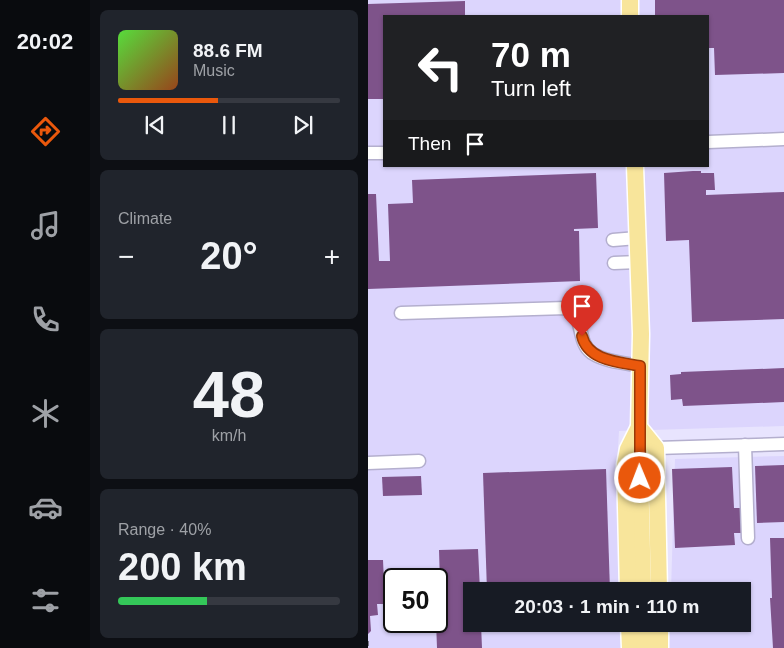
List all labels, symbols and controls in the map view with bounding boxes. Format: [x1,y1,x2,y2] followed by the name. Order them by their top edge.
[17,29,73,54] text: 20:02
[408,35,473,100] icon: left
[491,35,571,74] text: 70 m
[193,40,263,61] text: 88.6 FM
[193,62,235,79] text: Music
[491,76,571,101] text: Turn left
[141,111,169,139] icon: previous
[215,111,243,139] icon: pause
[289,111,317,139] icon: next
[28,114,63,149] icon: directions
[461,130,489,158] icon: arrive
[408,133,451,154] text: Then
[28,208,63,243] icon: music
[118,210,172,227] text: Climate
[200,235,258,277] text: 20°
[118,241,134,272] text: −
[324,241,340,272] text: +
[561,285,603,336] pin
[568,292,596,320] icon: arrive
[28,302,63,337] icon: phone
[193,358,265,431] text: 48
[28,396,63,431] icon: climate
[212,427,246,444] text: km/h
[613,451,665,503] position arrow
[28,490,63,525] icon: car
[118,521,211,538] text: Range · 40%
[118,546,247,588] text: 200 km
[383,568,448,633] speed limit sign: 50
[28,583,63,618] icon: filters
[515,596,699,617] text: 20:03 · 1 min · 110 m

